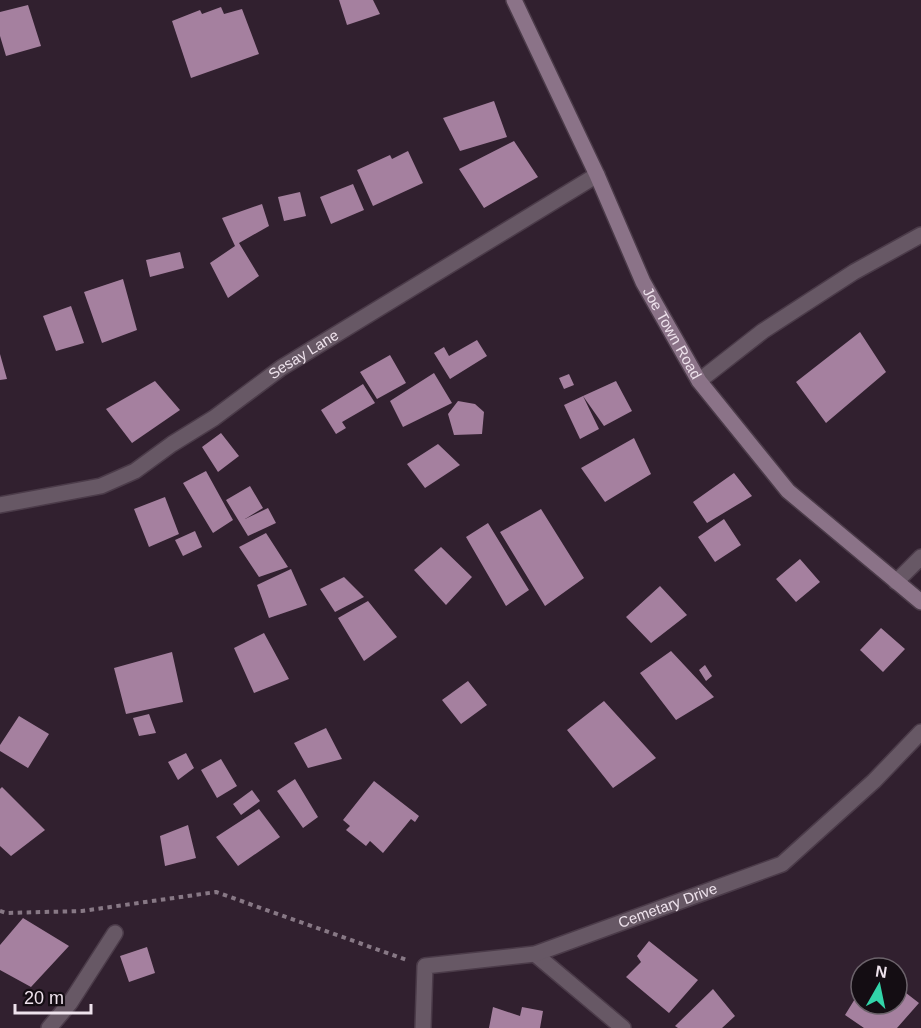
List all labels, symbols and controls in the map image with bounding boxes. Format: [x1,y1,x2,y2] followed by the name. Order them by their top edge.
[640,284,705,382] street label: Joe Town Road
[265,326,341,382] street label: Sesay Lane
[616,879,719,931] street label: Cemetary Drive
[849,956,909,1016] north arrow
[874,962,888,981] text: N
[15,977,92,1015] scale bar
[24,988,64,1008] text: 20 m

